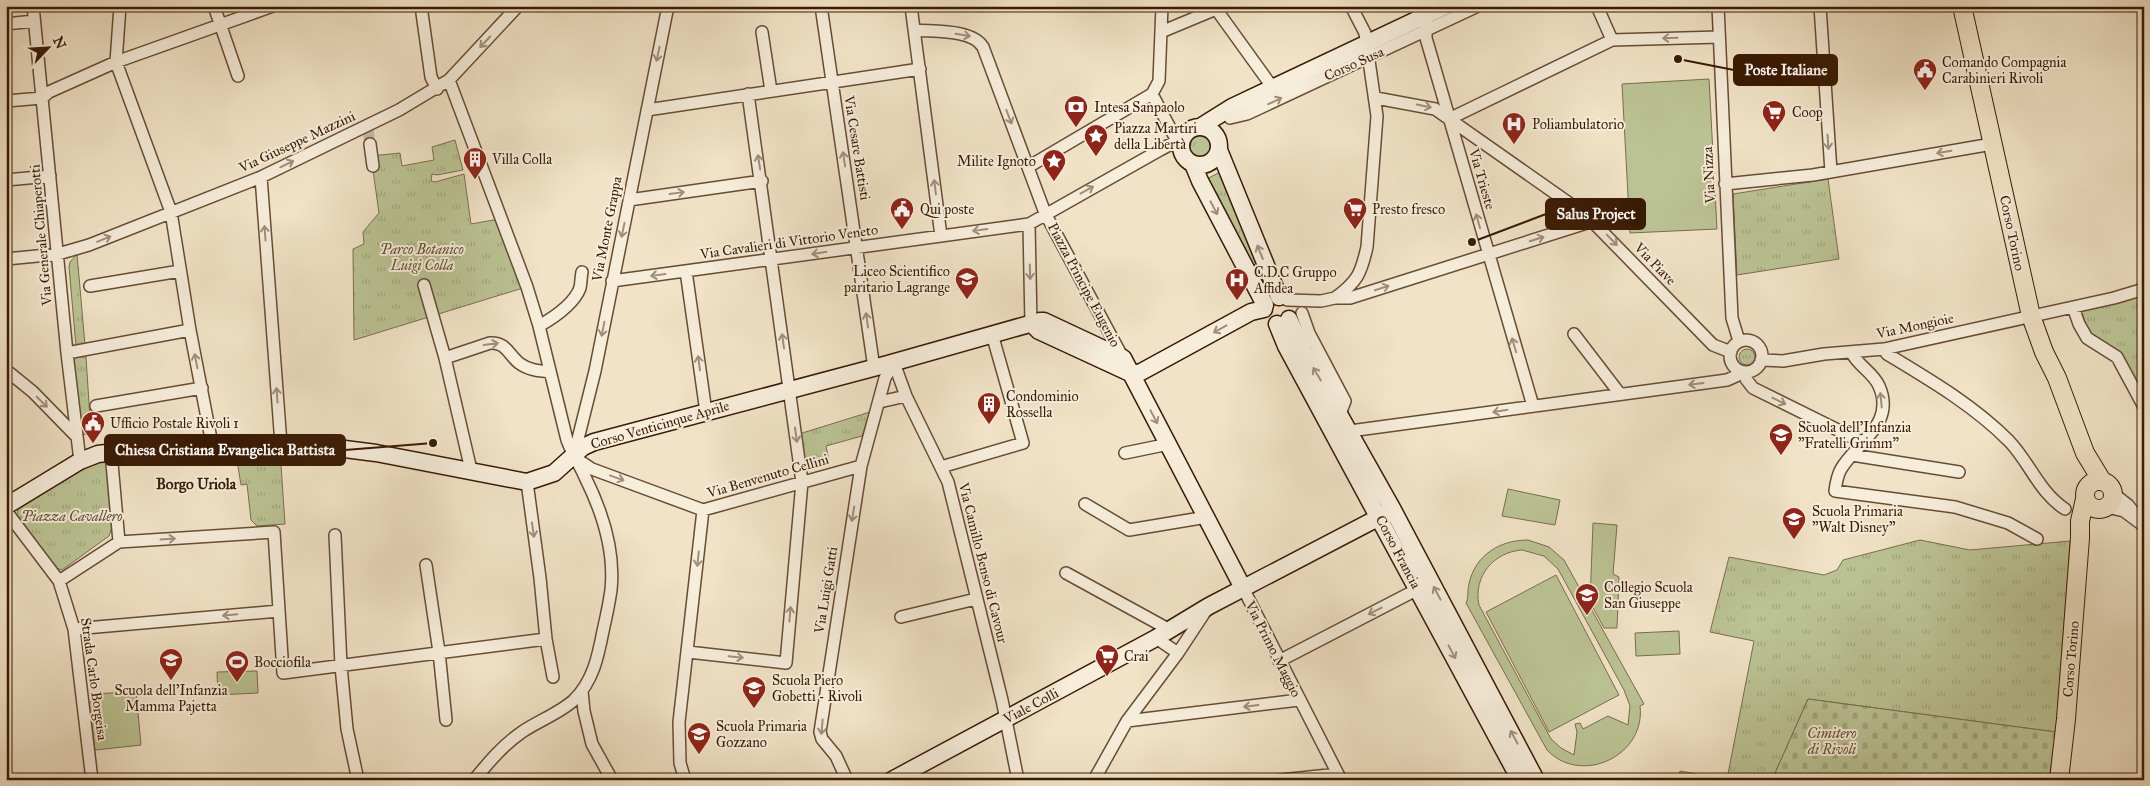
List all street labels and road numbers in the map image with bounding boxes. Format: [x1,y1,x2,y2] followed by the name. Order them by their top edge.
[1321,43,1387,85] street label: Corso Susa
[840,93,874,202] street label: Via Cesare Battisti
[235,108,358,177] street label: Via Giuseppe Mazzini
[1465,146,1499,212] street label: Via Trieste
[1699,146,1719,205] street label: Via Nizza
[26,164,56,307] street label: Via Generale Chiaperotti
[588,175,626,284] street label: Via Monte Grappa
[1996,194,2028,272] street label: Corso Torino
[1044,220,1124,350] street label: Piazza Principe Eugenio
[698,221,879,263] street label: Via Cavalieri di Vittorio Veneto
[1630,238,1679,289] street label: Via Piave
[1874,309,1955,343] street label: Via Mongioie
[589,397,732,454] street label: Corso Venticinque Aprile
[704,450,831,502] street label: Via Benvenuto Cellini
[955,480,1011,646] street label: Via Camillo Benso di Cavour
[1372,513,1424,592] street label: Corso Francia
[811,545,841,636] street label: Via Luigi Gatti
[1241,597,1305,700] street label: Via Primo Maggio
[77,617,111,741] street label: Strada Carlo Borgeisa
[2059,620,2083,698] street label: Corso Torino
[1000,684,1062,728] street label: Viale Colli

